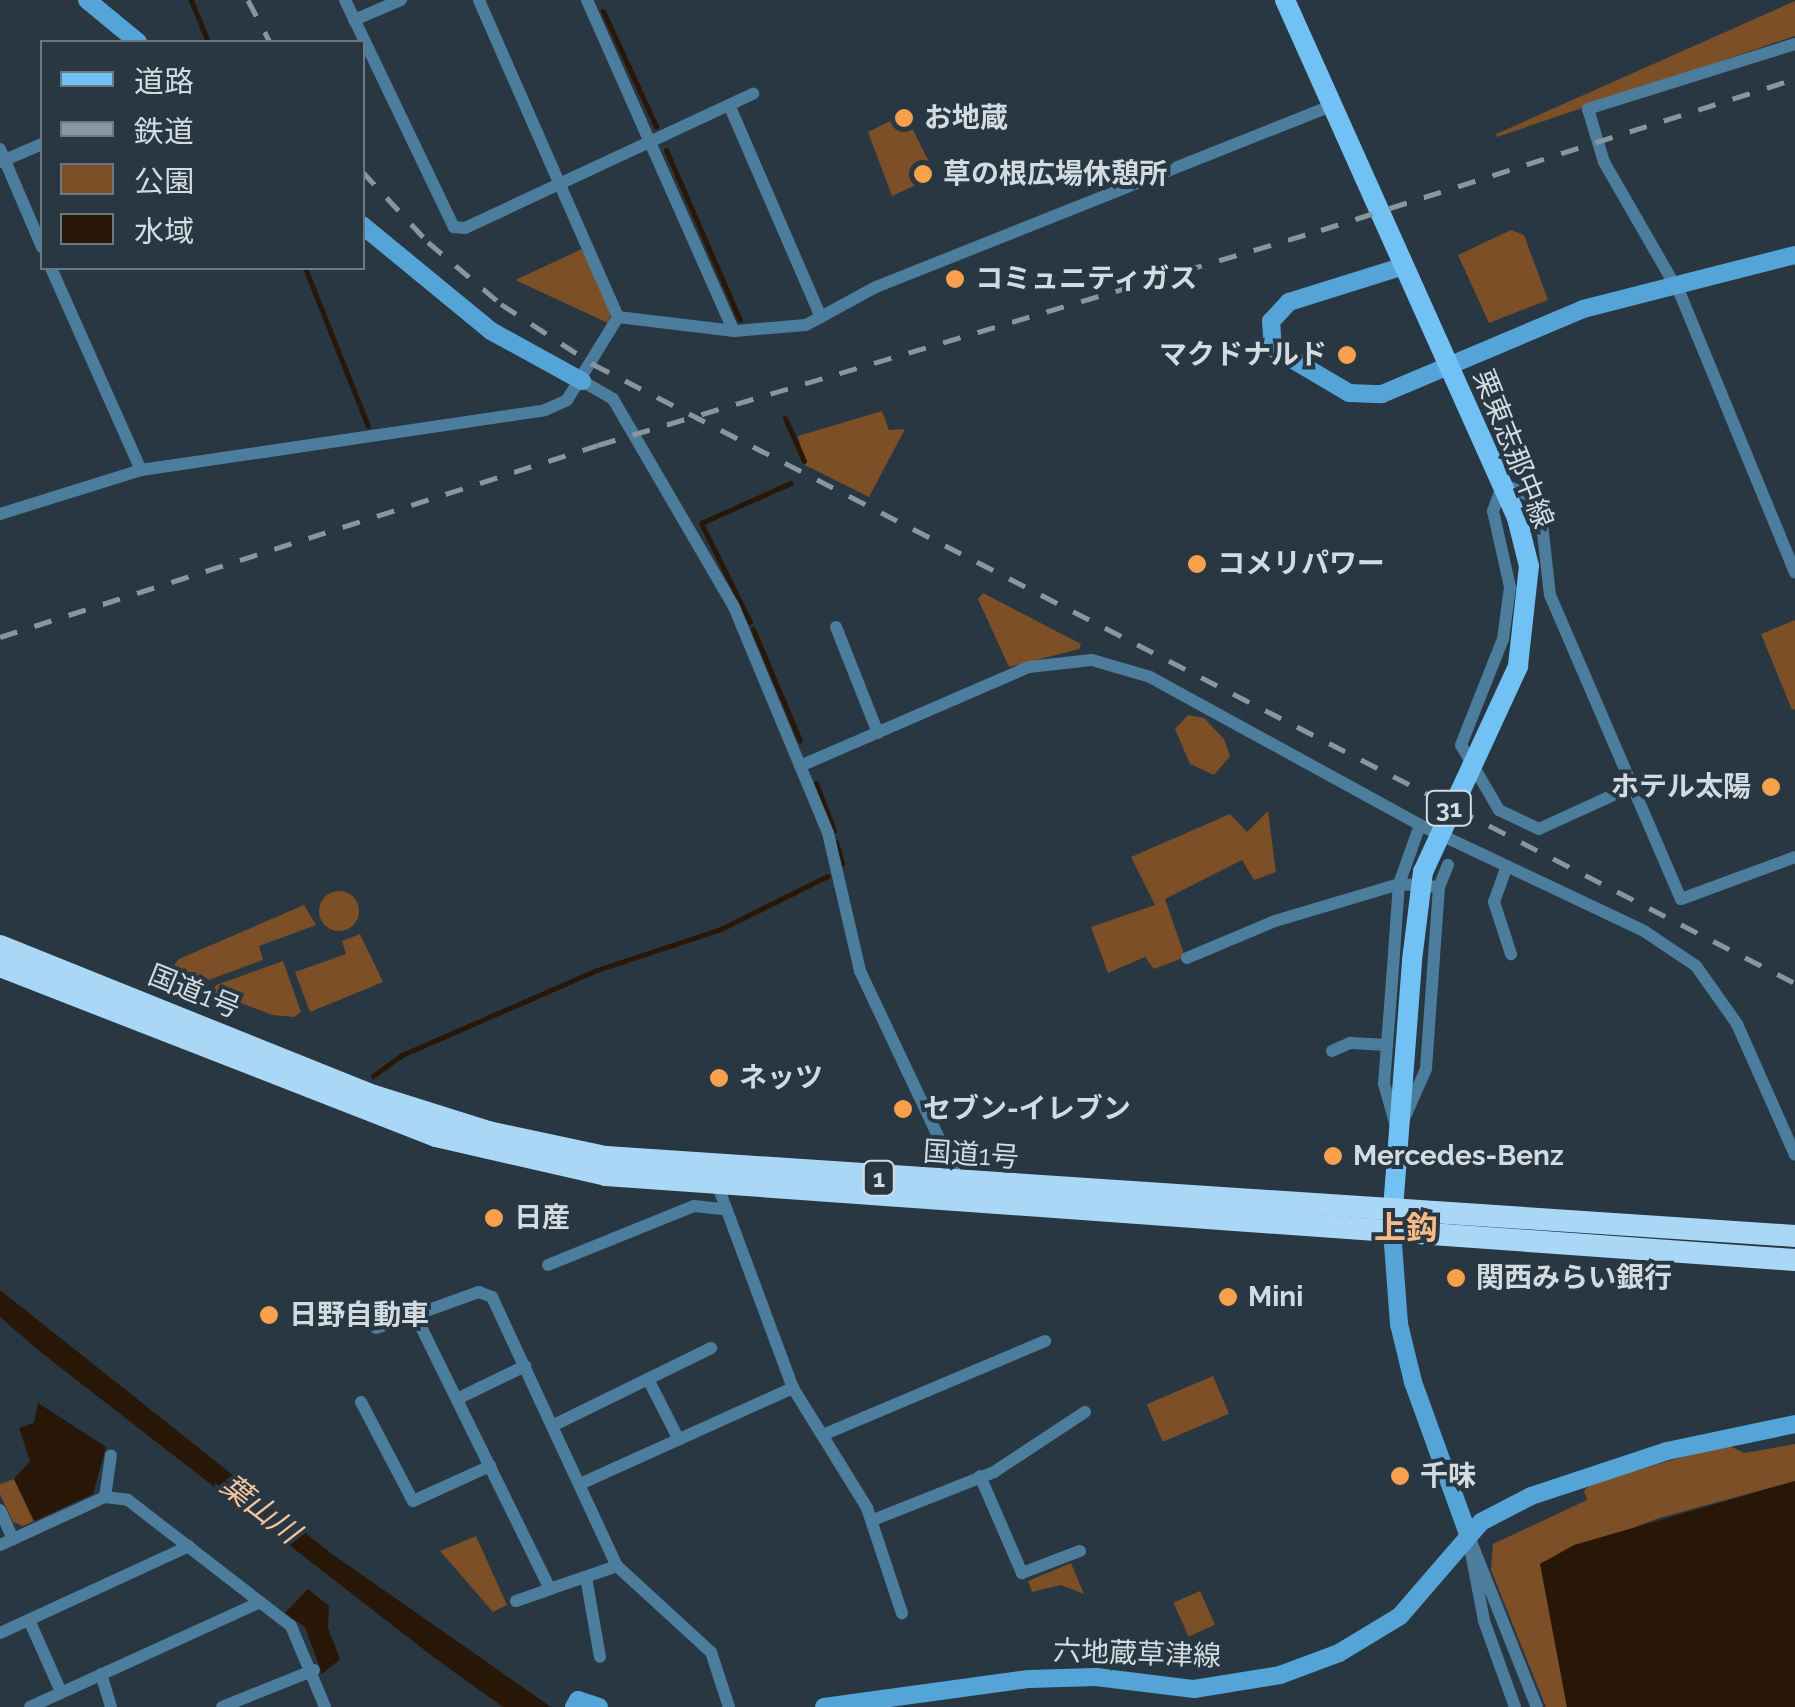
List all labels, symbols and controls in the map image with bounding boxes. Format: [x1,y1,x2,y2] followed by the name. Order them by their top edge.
[40,40,365,270] legend
[134,64,194,99] text: 道路
[924,101,1008,135] place label: お地蔵
[893,107,915,129] marker: お地蔵
[134,114,194,149] text: 鉄道
[943,157,1167,191] place label: 草の根広場休憩所
[912,163,934,185] marker: 草の根広場休憩所
[134,164,194,199] text: 公園
[134,214,194,249] text: 水域
[975,262,1199,296] place label: コミュニティガス
[944,268,966,290] marker: コミュニティガス
[1159,338,1327,372] place label: マクドナルド
[1336,344,1358,366] marker: マクドナルド
[1466,365,1560,533] street label: 栗東志那中線
[1217,547,1385,581] place label: コメリパワー
[1186,553,1208,575] marker: コメリパワー
[1611,770,1751,804] place label: ホテル太陽
[1760,776,1782,798] marker: ホテル太陽
[1424,788,1474,828] road number: 31
[143,958,245,1026] street label: 国道1号
[739,1061,823,1095] place label: ネッツ
[708,1067,730,1089] marker: ネッツ
[923,1092,1131,1126] place label: セブン-イレブン
[892,1098,914,1120] marker: セブン-イレブン
[922,1135,1020,1175] street label: 国道1号
[1353,1139,1564,1173] place label: Mercedes-Benz
[1322,1145,1344,1167] marker: Mercedes-Benz
[862,1158,896,1198] road number: 1
[514,1201,570,1235] place label: 日産
[483,1207,505,1229] marker: 日産
[1374,1209,1438,1247] district label: 上鈎
[1476,1261,1672,1295] place label: 関西みらい銀行
[1445,1267,1467,1289] marker: 関西みらい銀行
[1248,1280,1303,1314] place label: Mini
[1217,1286,1239,1308] marker: Mini
[289,1298,429,1332] place label: 日野自動車
[258,1304,280,1326] marker: 日野自動車
[1420,1459,1476,1493] place label: 千味
[1389,1465,1411,1487] marker: 千味
[213,1467,307,1551] water label: 葉山川
[1052,1634,1222,1674] street label: 六地蔵草津線

